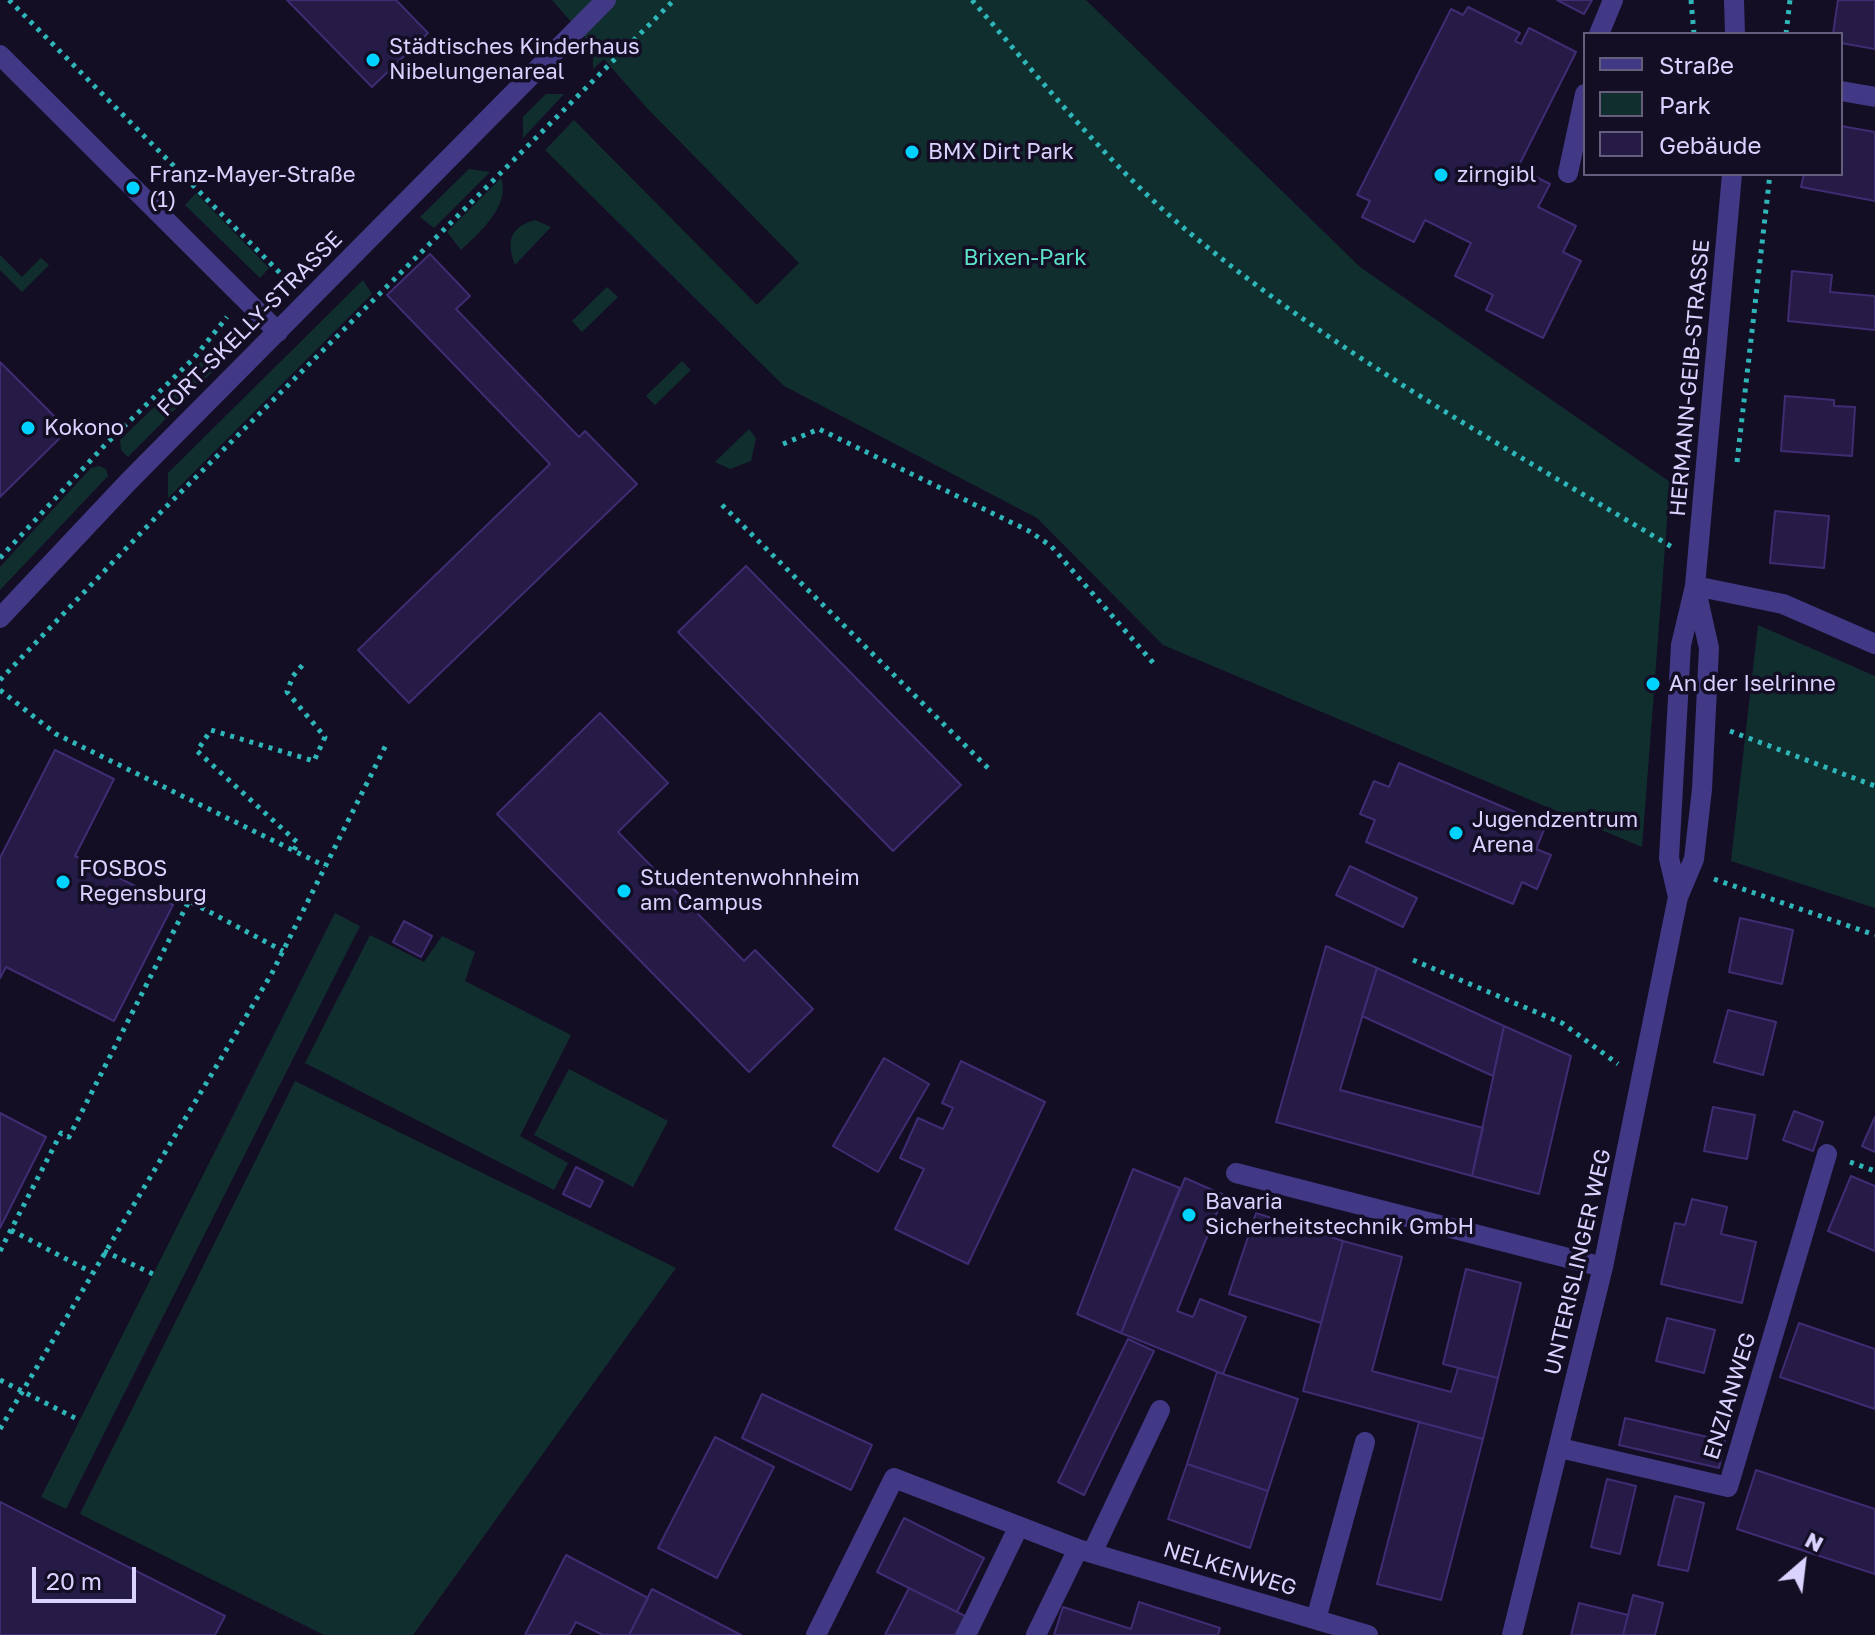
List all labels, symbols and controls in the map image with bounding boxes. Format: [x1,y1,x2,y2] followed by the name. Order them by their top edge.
[1583,32,1843,176] legend
[389,34,640,86] place label: Städtisches Kinderhaus Nibelungenareal
[1659,50,1734,79] text: Straße
[364,51,382,69] marker: Städtisches Kinderhaus Nibelungenareal
[1659,90,1711,119] text: Park
[1659,130,1761,159] text: Gebäude
[928,139,1074,165] place label: BMX Dirt Park
[903,143,921,161] marker: BMX Dirt Park
[149,162,355,214] place label: Franz-Mayer-Straße (1)
[1457,162,1536,188] place label: zirngibl
[1432,166,1450,184] marker: zirngibl
[124,179,142,197] marker: Franz-Mayer-Straße (1)
[152,226,348,422] street label: FORT-SKELLY-STRASSE
[1665,238,1715,518] street label: HERMANN-GEIB-STRASSE
[963,245,1087,271] park label: Brixen-Park
[44,415,124,441] place label: Kokono
[19,419,37,437] marker: Kokono
[1669,671,1836,697] place label: An der Iselrinne
[1644,675,1662,693] marker: An der Iselrinne
[1472,807,1638,858] place label: Jugendzentrum Arena
[1447,824,1465,842] marker: Jugendzentrum Arena
[79,856,207,908] place label: FOSBOS Regensburg
[640,865,860,916] place label: Studentenwohnheim am Campus
[54,873,72,891] marker: FOSBOS Regensburg
[615,882,633,900] marker: Studentenwohnheim am Campus
[1539,1146,1617,1378] street label: UNTERISLINGER WEG
[1205,1189,1474,1240] place label: Bavaria Sicherheitstechnik GmbH
[1180,1206,1198,1224] marker: Bavaria Sicherheitstechnik GmbH
[1698,1329,1762,1463] street label: ENZIANWEG
[1763,1523,1843,1603] north arrow
[1801,1526,1828,1557] text: N
[1160,1536,1300,1602] street label: NELKENWEG
[36,1551,140,1601] scale bar
[46,1566,102,1595] text: 20 m

